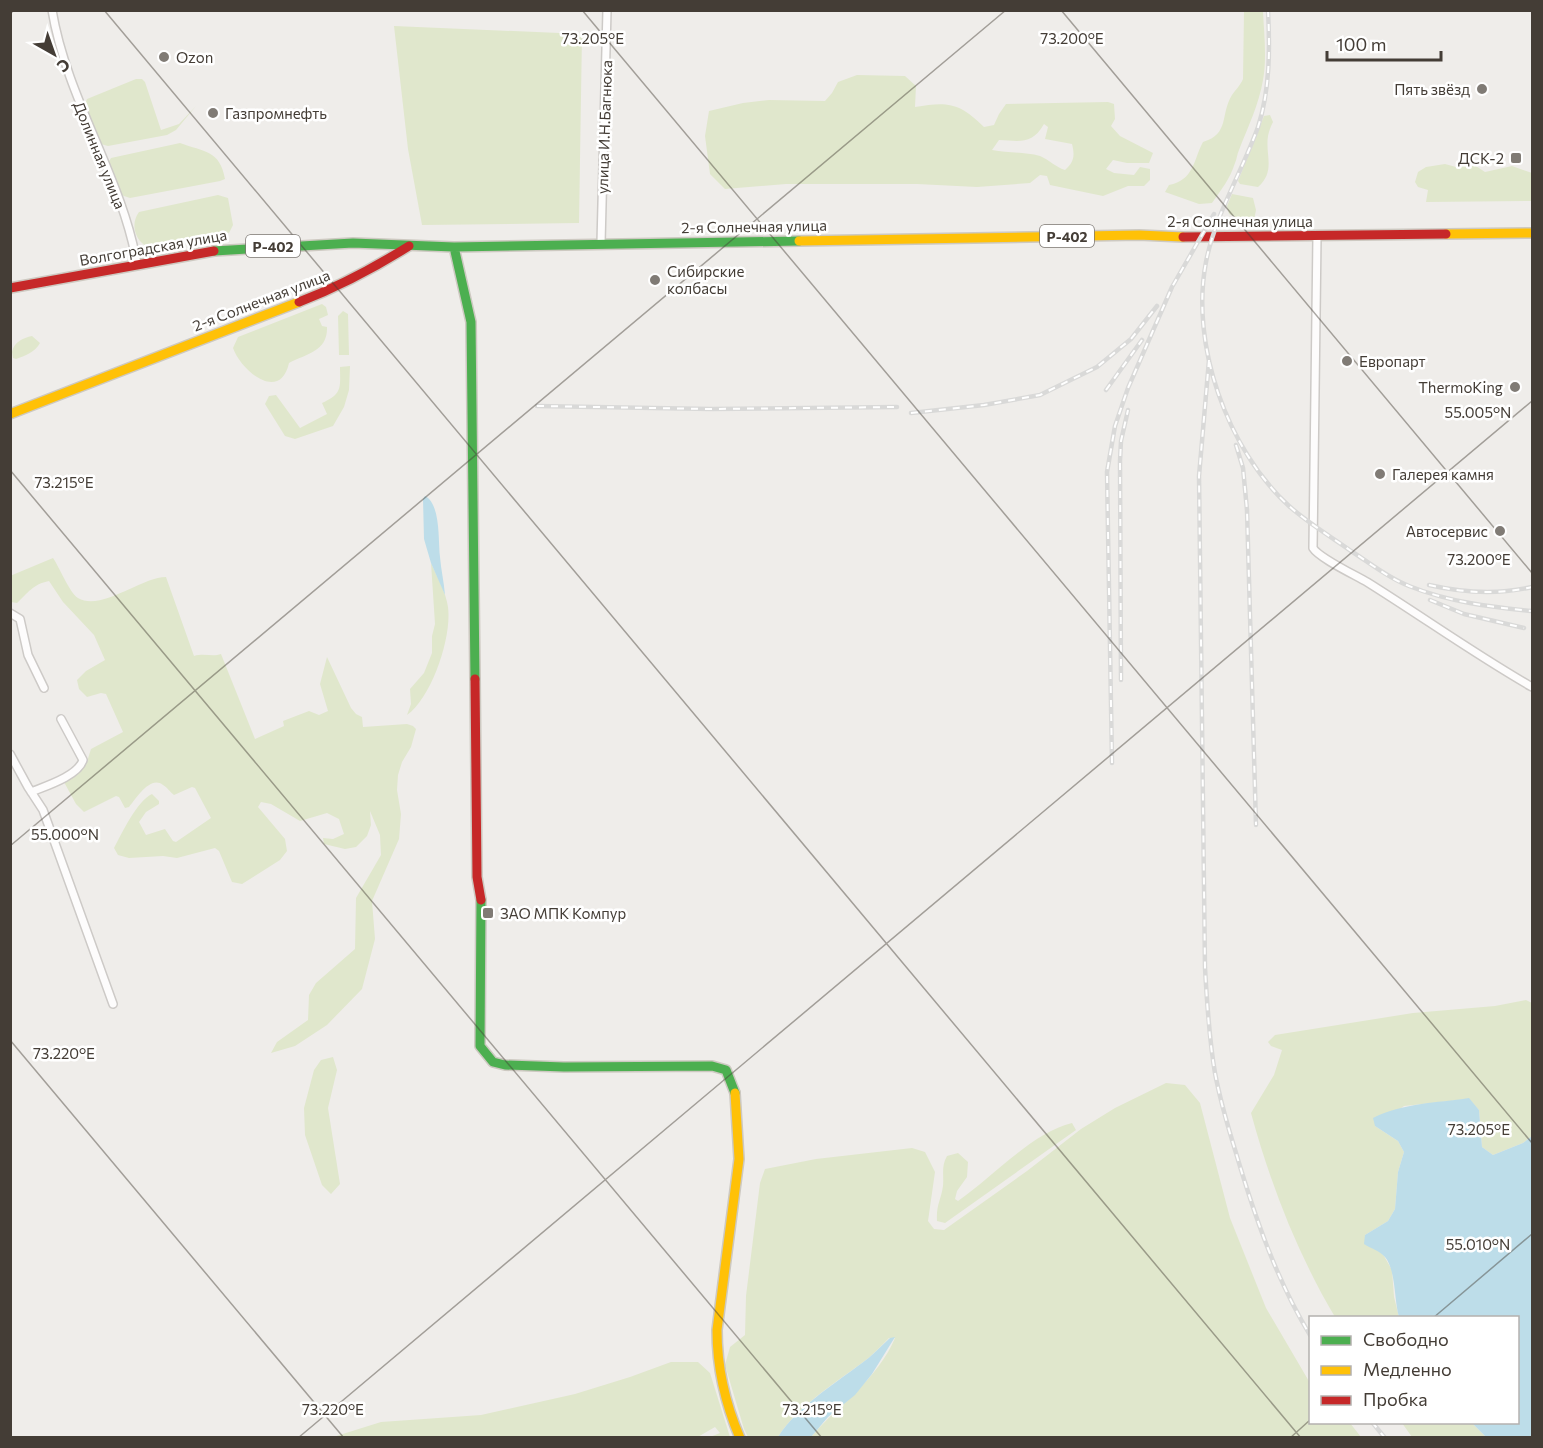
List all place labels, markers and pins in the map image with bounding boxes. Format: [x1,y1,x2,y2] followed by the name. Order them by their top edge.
[176,48,213,66] place label: Ozon
[157,50,171,64] marker: Ozon
[1394,80,1470,98] place label: Пять звёзд
[1475,82,1489,96] marker: Пять звёзд
[225,104,327,122] place label: Газпромнефть
[206,106,220,120] marker: Газпромнефть
[1458,149,1504,167] place label: ДСК-2
[1509,151,1523,165] marker: ДСК-2
[667,262,744,297] place label: Сибирские колбасы
[648,273,662,287] marker: Сибирские колбасы
[1359,352,1426,370] place label: Европарт
[1340,354,1354,368] marker: Европарт
[1418,378,1503,396] place label: ThermoKing
[1508,380,1522,394] marker: ThermoKing
[1392,465,1494,483] place label: Галерея камня
[1373,467,1387,481] marker: Галерея камня
[1406,522,1488,540] place label: Автосервис
[1493,524,1507,538] marker: Автосервис
[500,904,626,922] place label: ЗАО МПК Компур
[481,906,495,920] marker: ЗАО МПК Компур

